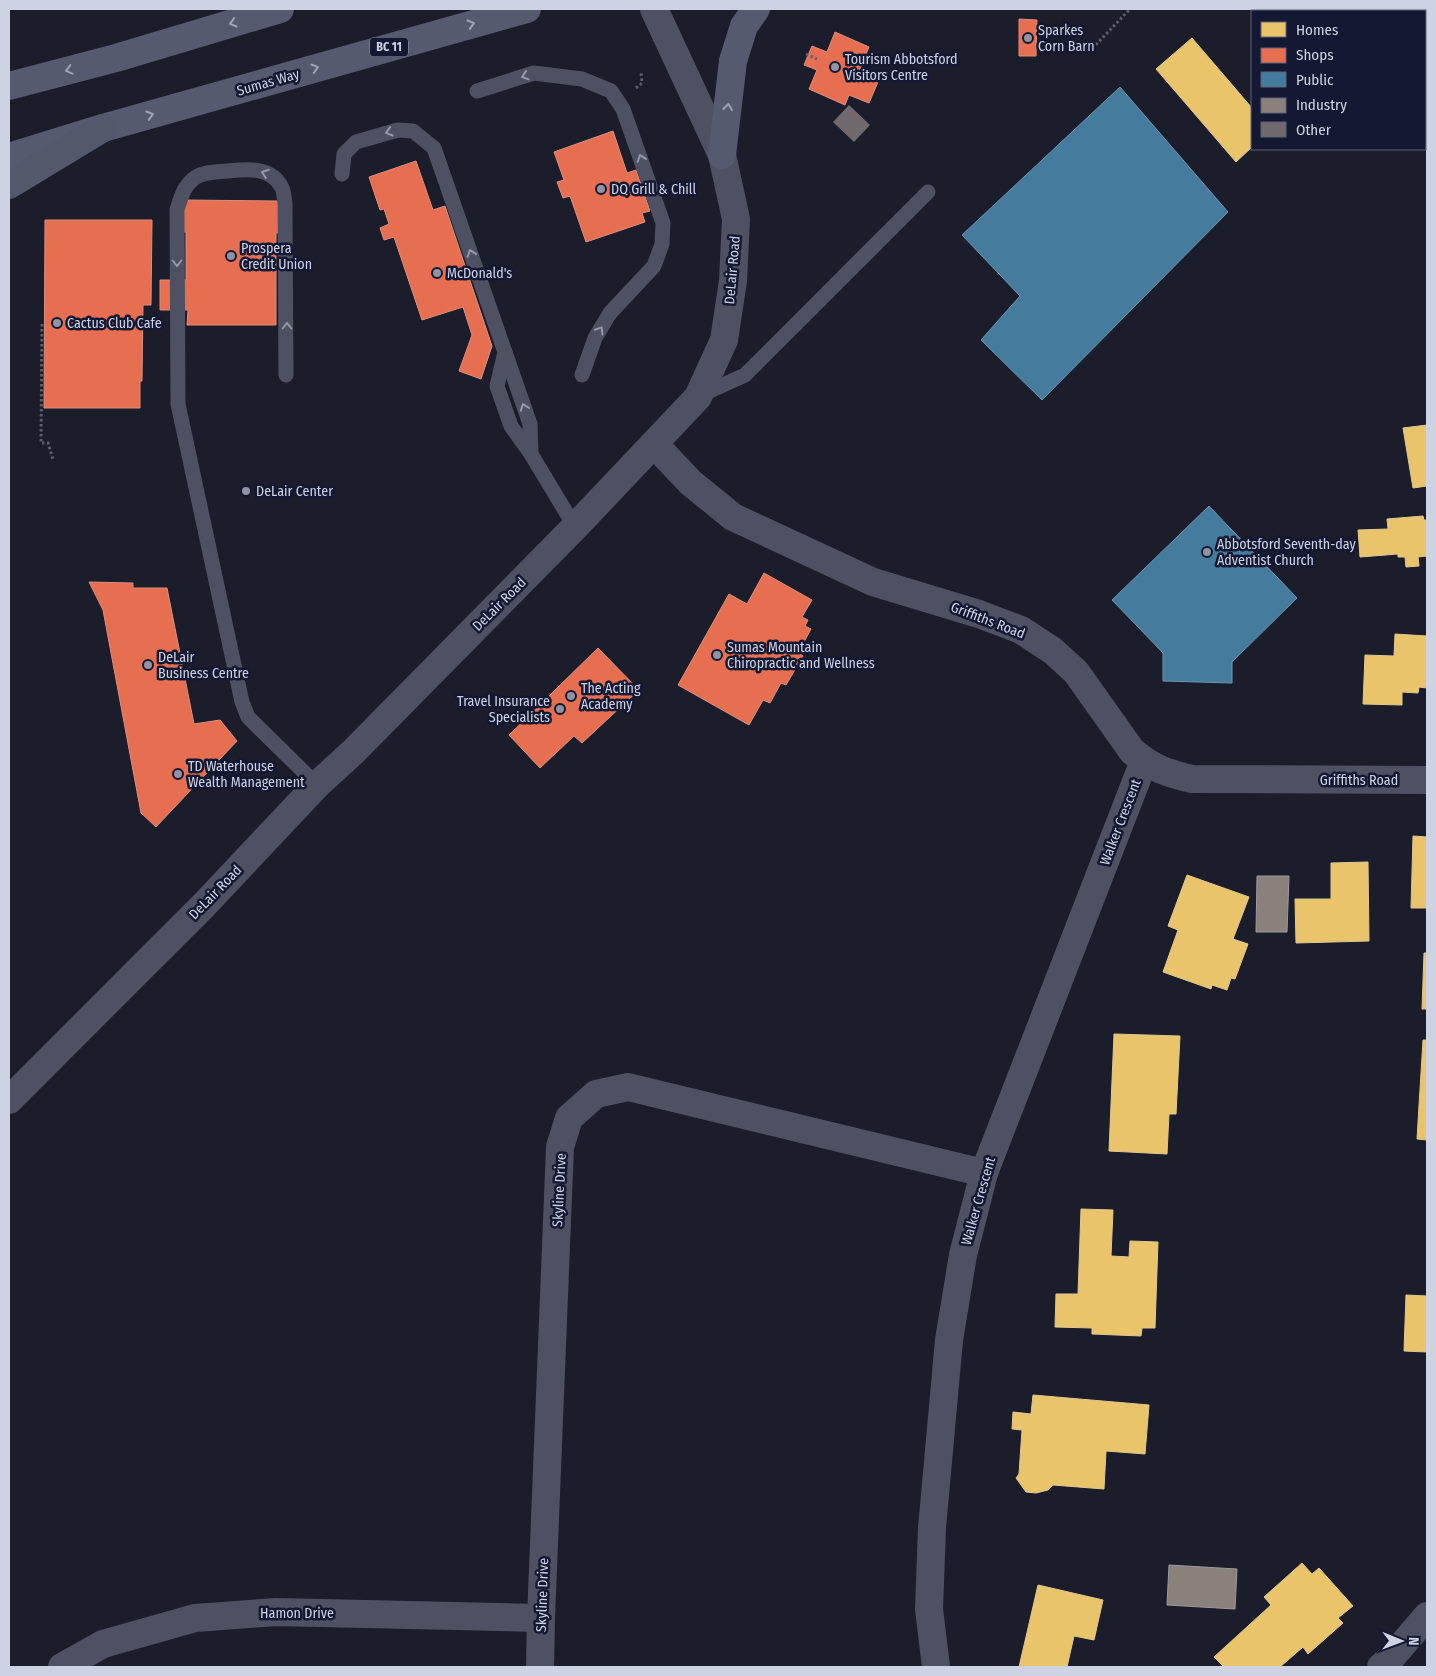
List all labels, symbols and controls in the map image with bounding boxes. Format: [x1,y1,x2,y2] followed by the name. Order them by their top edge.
[1251,10,1426,150] legend
[230,17,238,27] one-way arrow
[467,20,475,30] one-way arrow
[1296,21,1338,39] text: Homes
[1038,22,1095,55] place label: Sparkes Corn Barn
[1022,32,1034,44] marker: Sparkes Corn Barn
[370,38,408,56] road number: BC 11
[1296,46,1334,64] text: Shops
[845,51,958,84] place label: Tourism Abbotsford Visitors Centre
[829,61,841,73] marker: Tourism Abbotsford Visitors Centre
[65,64,74,75] one-way arrow
[310,64,318,74] one-way arrow
[235,65,302,99] street label: Sumas Way
[522,71,530,81] one-way arrow
[1296,71,1334,89] text: Public
[1296,96,1347,114] text: Industry
[722,102,733,110] one-way arrow
[146,110,154,120] one-way arrow
[1296,121,1332,139] text: Other
[386,127,394,137] one-way arrow
[636,154,646,163] one-way arrow
[261,169,269,179] one-way arrow
[611,181,697,198] place label: DQ Grill & Chill
[595,183,607,195] marker: DQ Grill & Chill
[721,235,744,305] street label: DeLair Road
[241,240,312,273] place label: Prospera Credit Union
[466,249,476,258] one-way arrow
[225,250,237,262] marker: Prospera Credit Union
[172,260,182,268] one-way arrow
[447,265,512,282] place label: McDonald's
[431,267,443,279] marker: McDonald's
[67,315,162,332] place label: Cactus Club Cafe
[51,317,63,329] marker: Cactus Club Cafe
[281,322,292,330] one-way arrow
[594,326,603,336] one-way arrow
[520,403,530,411] one-way arrow
[256,483,333,500] place label: DeLair Center
[240,485,252,497] marker: DeLair Center
[1217,536,1357,569] place label: Abbotsford Seventh-day Adventist Church
[1201,546,1213,558] marker: Abbotsford Seventh-day Adventist Church
[469,574,530,635] street label: DeLair Road
[948,599,1027,642] street label: Griffiths Road
[727,639,875,672] place label: Sumas Mountain Chiropractic and Wellness
[158,649,249,682] place label: DeLair Business Centre
[711,649,723,661] marker: Sumas Mountain Chiropractic and Wellness
[142,659,154,671] marker: DeLair Business Centre
[581,680,641,713] place label: The Acting Academy
[565,690,577,702] marker: The Acting Academy
[457,693,550,726] place label: Travel Insurance Specialists
[554,703,566,715] marker: Travel Insurance Specialists
[188,758,305,791] place label: TD Waterhouse Wealth Management
[172,768,184,780] marker: TD Waterhouse Wealth Management
[1320,772,1398,789] street label: Griffiths Road
[1096,776,1145,868] street label: Walker Crescent
[185,862,245,923] street label: DeLair Road
[549,1152,570,1228] street label: Skyline Drive
[958,1155,999,1247] street label: Walker Crescent
[533,1558,552,1632] street label: Skyline Drive
[260,1605,334,1622] street label: Hamon Drive
[1376,1616,1426,1666] north arrow
[1405,1637,1422,1646] text: N

